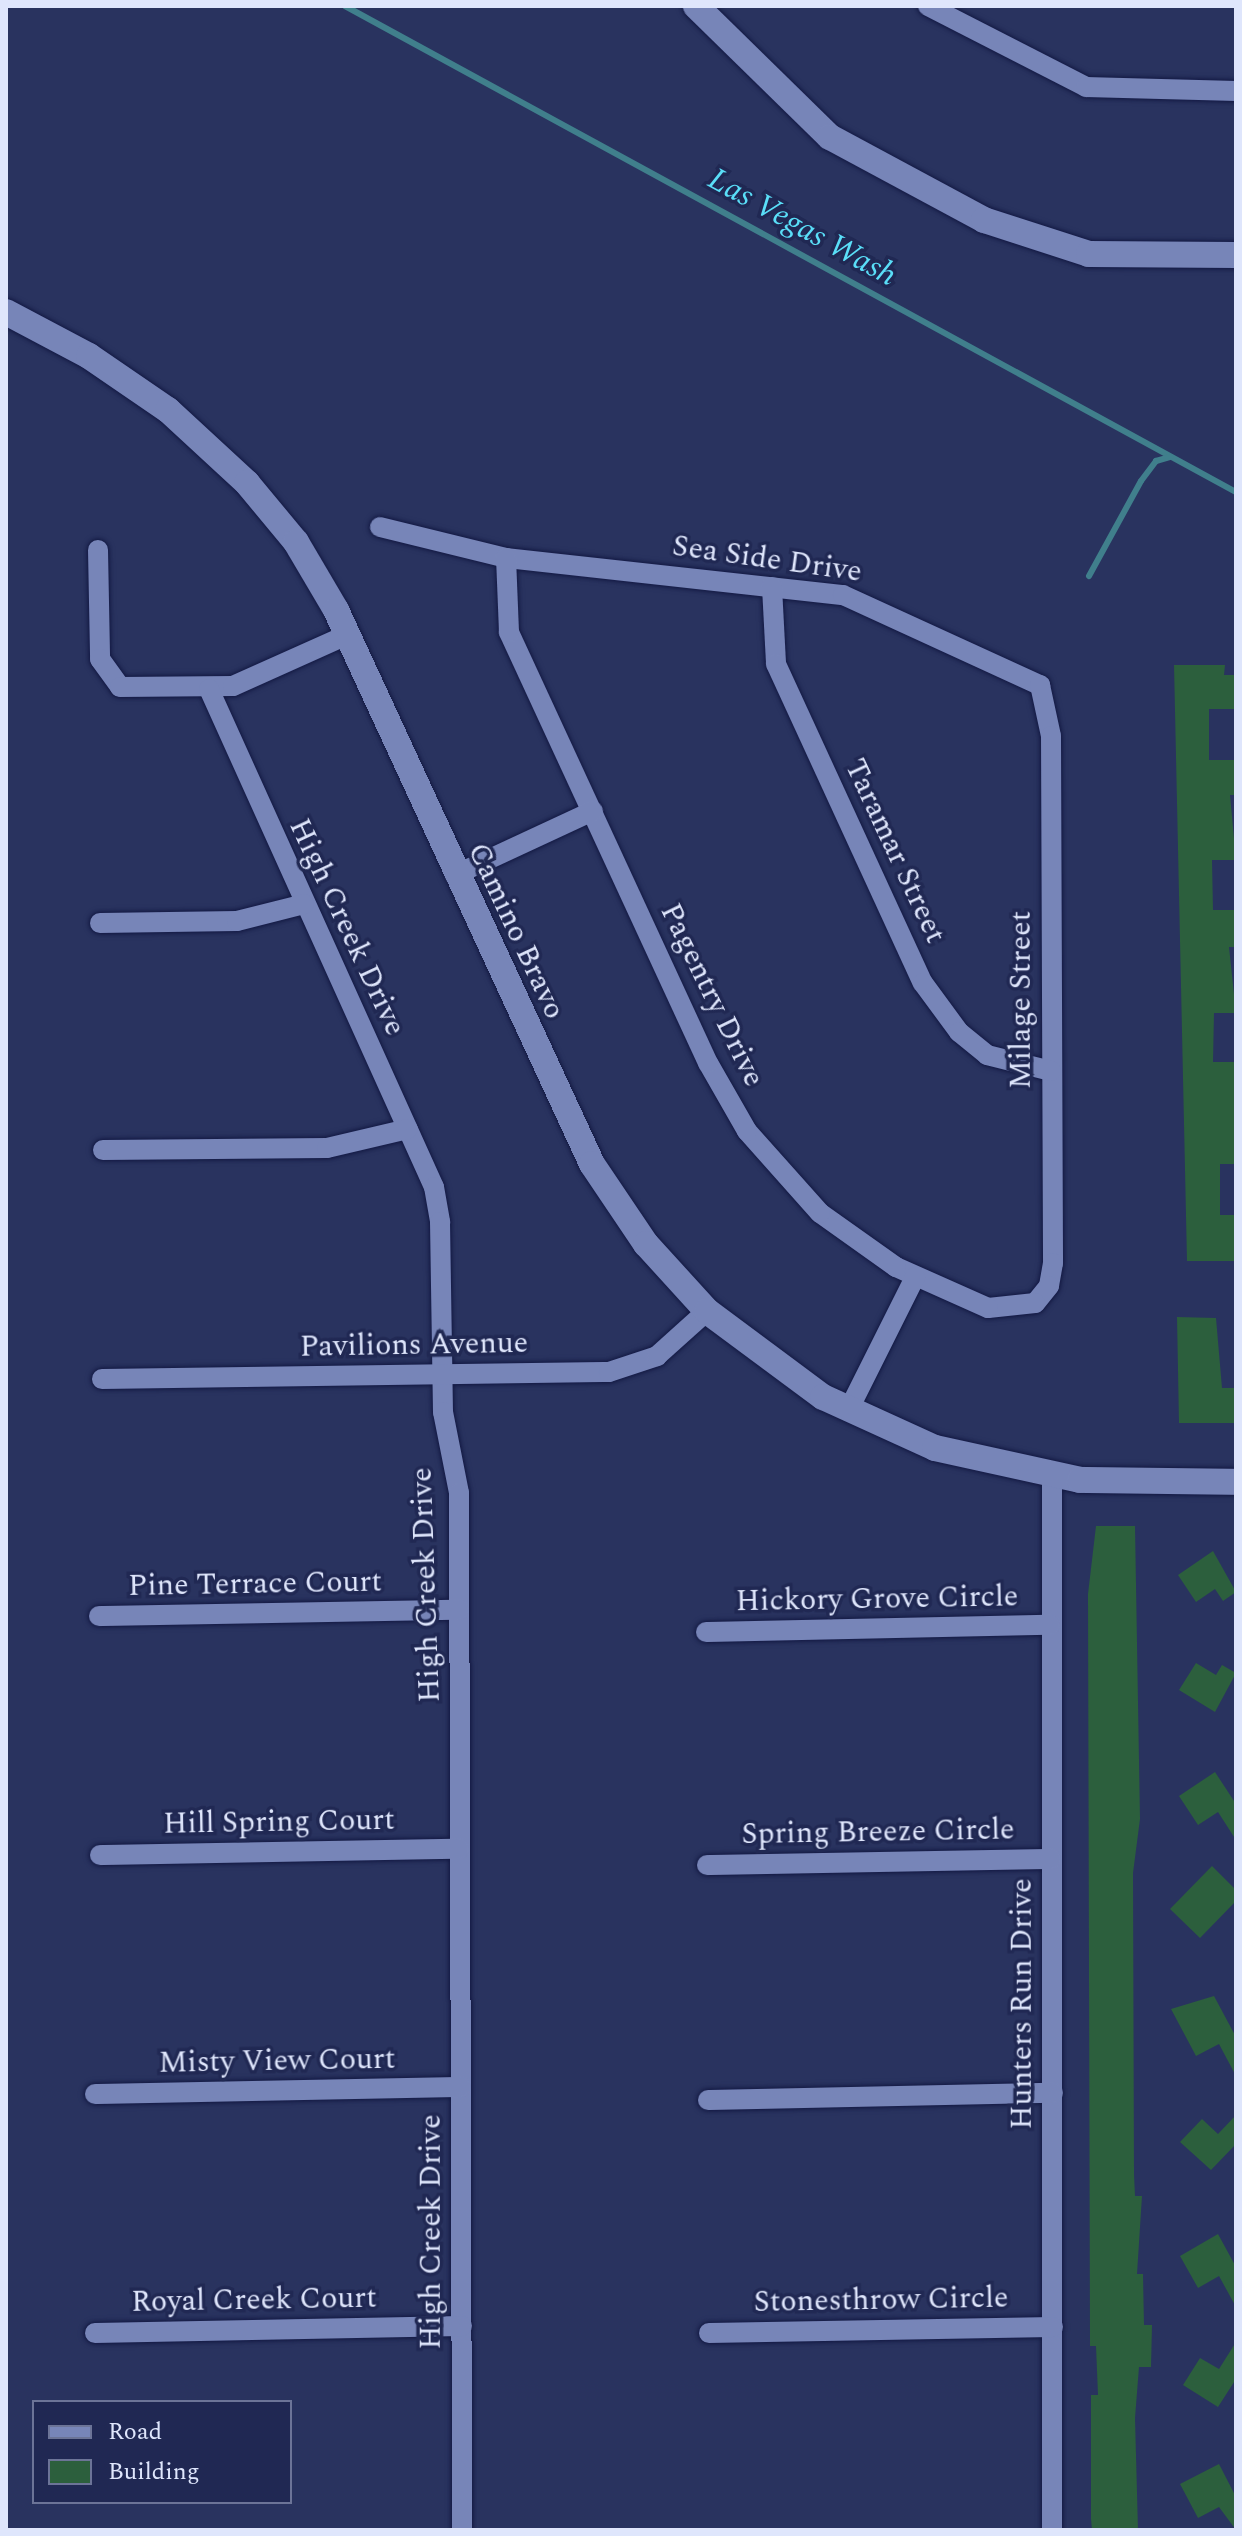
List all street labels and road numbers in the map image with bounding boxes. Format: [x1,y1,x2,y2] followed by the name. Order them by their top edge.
[670,528,864,590] street label: Sea Side Drive
[837,753,953,949] street label: Taramar Street
[281,813,413,1041] street label: High Creek Drive
[460,837,572,1025] street label: Camino Bravo
[652,898,772,1092] street label: Pagentry Drive
[1003,911,1039,1089] street label: Milage Street
[300,1325,528,1365] street label: Pavilions Avenue
[404,1467,448,1703] street label: High Creek Drive
[128,1564,382,1604] street label: Pine Terrace Court
[735,1579,1019,1619] street label: Hickory Grove Circle
[163,1802,395,1842] street label: Hill Spring Court
[741,1812,1015,1852] street label: Spring Breeze Circle
[1004,1878,1040,2130] street label: Hunters Run Drive
[158,2041,396,2081] street label: Misty View Court
[413,2114,449,2350] street label: High Creek Drive
[131,2280,377,2320] street label: Royal Creek Court
[753,2280,1009,2320] street label: Stonesthrow Circle

